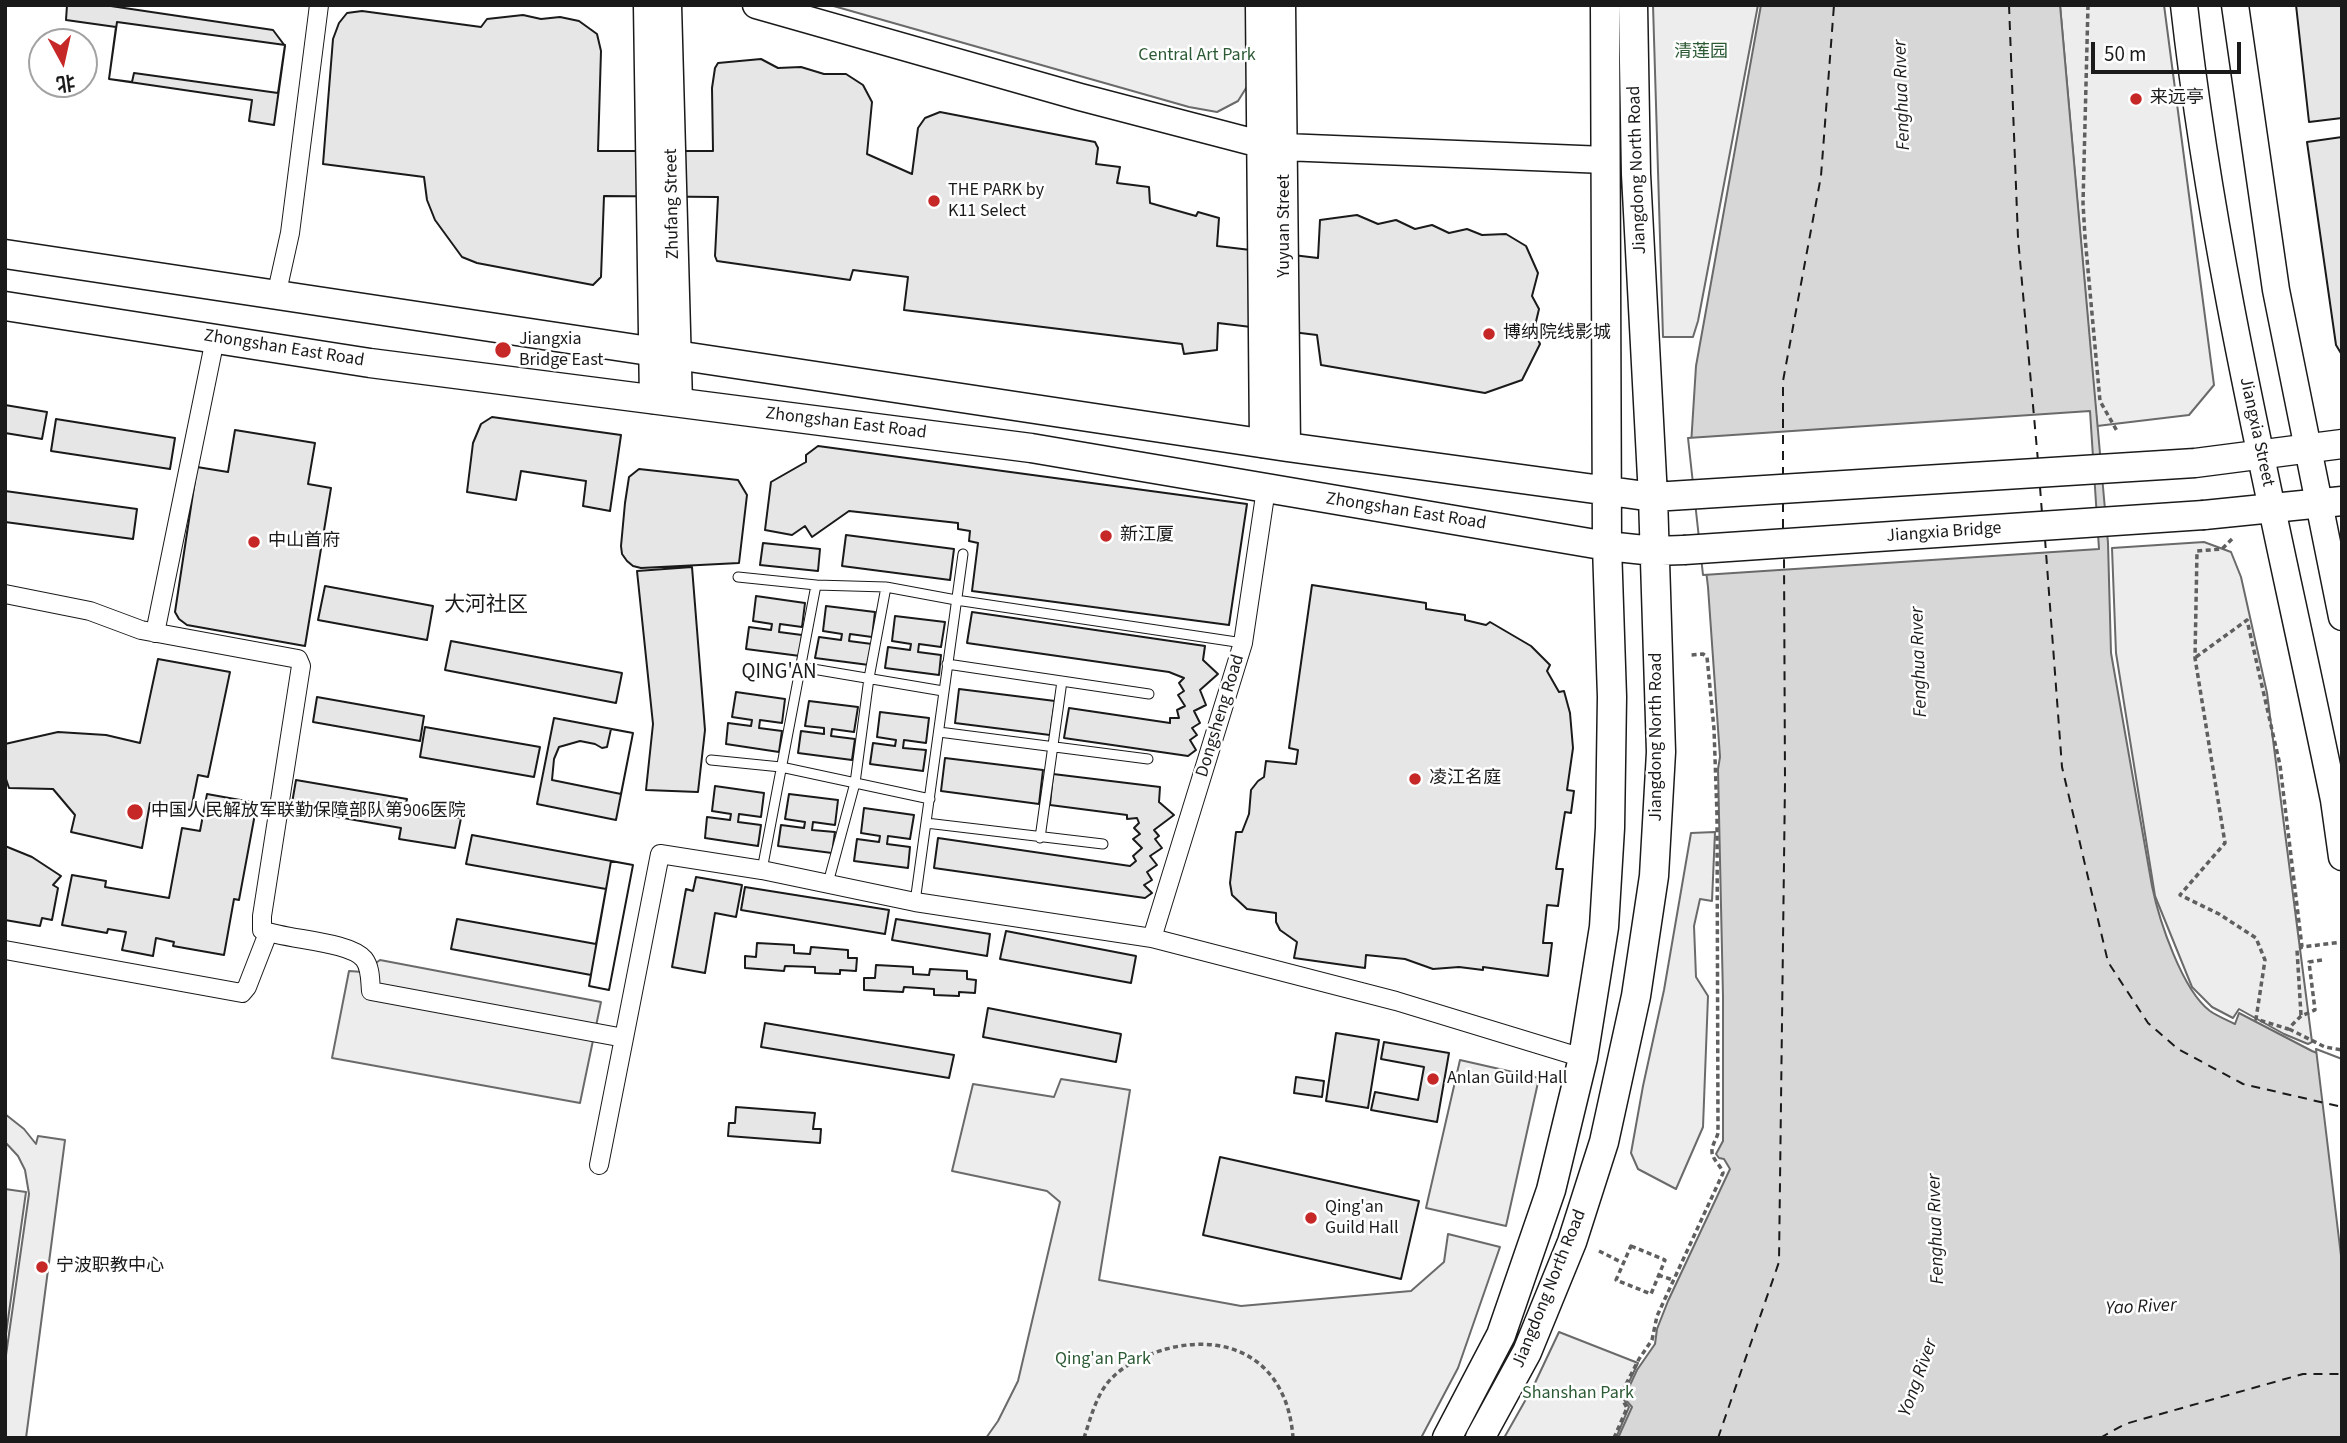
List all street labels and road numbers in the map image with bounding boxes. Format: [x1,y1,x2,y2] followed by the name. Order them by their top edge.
[1624,85,1652,255] street label: Jiangdong North Road
[661,148,685,260] street label: Zhufang Street
[1274,174,1296,278] street label: Yuyuan Street
[202,326,366,372] street label: Zhongshan East Road
[2234,375,2278,489] street label: Jiangxia Street
[764,403,928,445] street label: Zhongshan East Road
[1324,489,1488,535] street label: Zhongshan East Road
[1886,518,2002,548] street label: Jiangxia Bridge
[1192,652,1250,780] street label: Dongsheng Road
[1646,653,1668,821] street label: Jiangdong North Road
[1508,1207,1592,1371] street label: Jiangdong North Road

